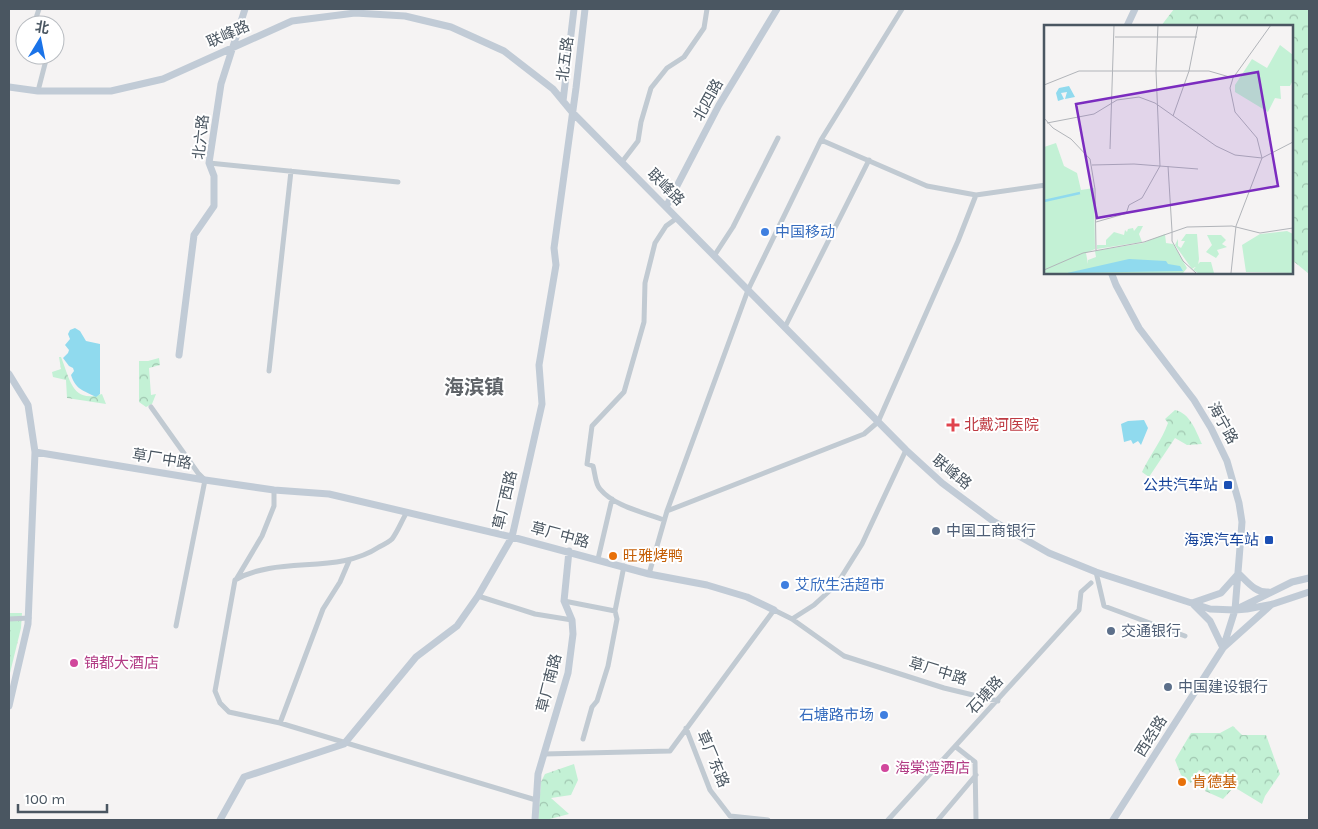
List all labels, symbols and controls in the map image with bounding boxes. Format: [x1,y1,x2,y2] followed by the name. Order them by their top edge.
[15,15,65,65] north arrow
[204,17,252,51] street label: 联峰路
[34,18,51,37] text: 北
[1044,25,1293,274] inset map
[553,36,577,82] street label: 北五路
[689,76,727,124] street label: 北四路
[190,114,212,160] street label: 北六路
[644,165,688,209] street label: 联峰路
[775,223,835,241] place label: 中国移动
[759,226,771,238] marker: 中国移动
[444,376,504,399] district label: 海滨镇
[1204,399,1242,447] street label: 海宁路
[964,416,1039,434] place label: 北戴河医院
[946,418,960,432] marker: 北戴河医院
[131,445,193,473] street label: 草厂中路
[929,451,975,493] street label: 联峰路
[489,469,521,531] street label: 草厂西路
[1143,476,1218,494] place label: 公共汽车站
[1222,479,1234,491] marker: 公共汽车站
[529,519,591,551] street label: 草厂中路
[946,522,1036,540] place label: 中国工商银行
[930,525,942,537] marker: 中国工商银行
[1184,531,1259,549] place label: 海滨汽车站
[1263,534,1275,546] marker: 海滨汽车站
[623,547,683,565] place label: 旺雅烤鸭
[607,550,619,562] marker: 旺雅烤鸭
[795,576,885,594] place label: 艾欣生活超市
[779,579,791,591] marker: 艾欣生活超市
[1121,622,1181,640] place label: 交通银行
[1105,625,1117,637] marker: 交通银行
[533,652,565,714] street label: 草厂南路
[84,654,159,672] place label: 锦都大酒店
[907,654,969,688] street label: 草厂中路
[68,657,80,669] marker: 锦都大酒店
[963,672,1007,718] street label: 石塘路
[1178,678,1268,696] place label: 中国建设银行
[1162,681,1174,693] marker: 中国建设银行
[799,706,874,724] place label: 石塘路市场
[878,709,890,721] marker: 石塘路市场
[1131,712,1171,760] street label: 西经路
[693,728,733,790] street label: 草厂东路
[895,759,970,777] place label: 海棠湾酒店
[879,762,891,774] marker: 海棠湾酒店
[1192,773,1237,791] place label: 肯德基
[1176,776,1188,788] marker: 肯德基
[18,782,106,814] scale bar
[25,790,65,808] text: 100 m

